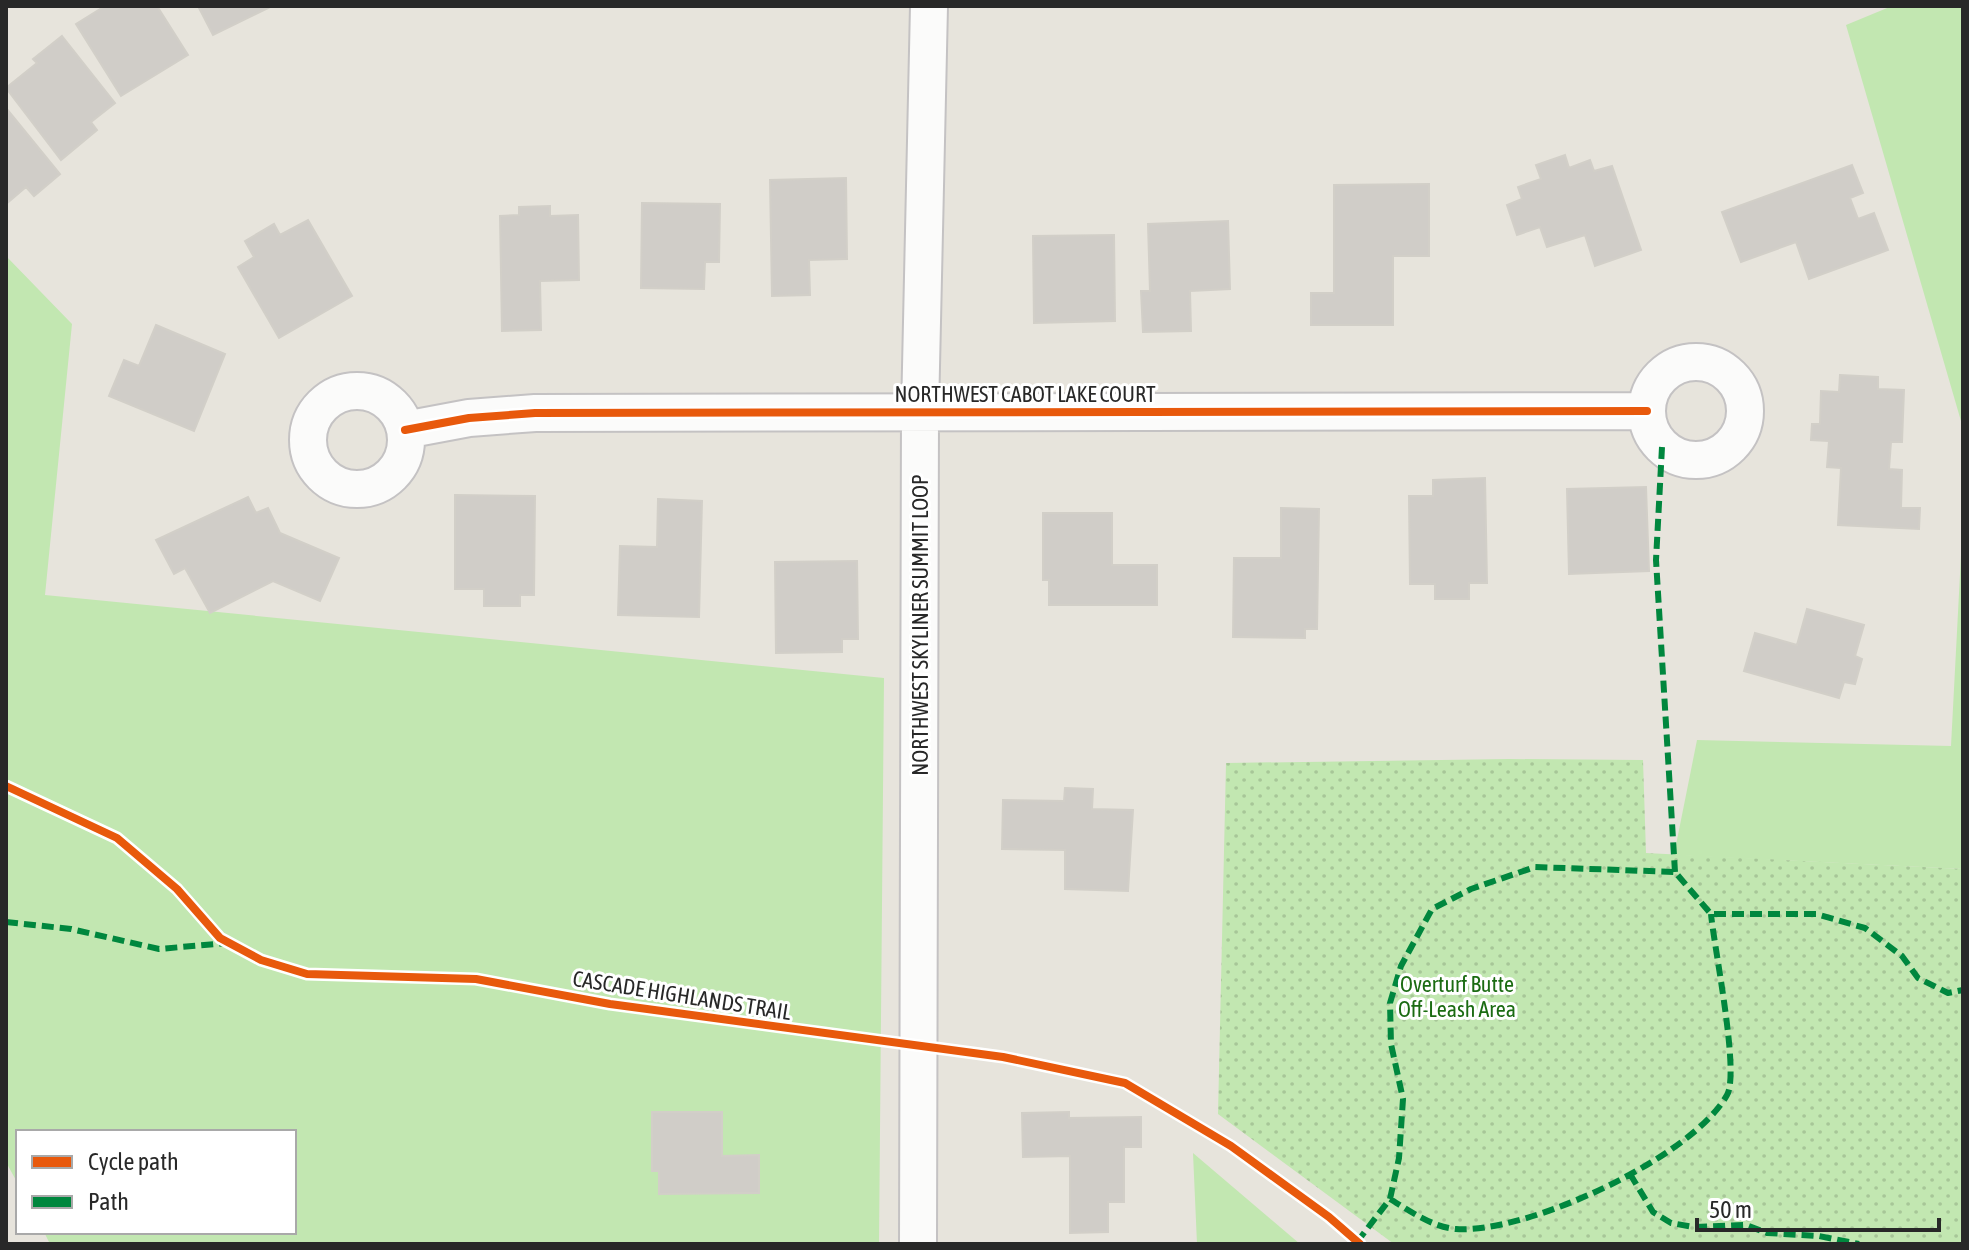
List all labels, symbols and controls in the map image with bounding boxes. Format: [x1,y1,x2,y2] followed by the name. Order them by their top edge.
[894,381,1156,407] street label: NORTHWEST CABOT LAKE COURT
[907,474,933,776] street label: NORTHWEST SKYLINER SUMMIT LOOP
[571,965,793,1025] street label: CASCADE HIGHLANDS TRAIL
[1398,971,1516,1022] park label: Overturf Butte Off-Leash Area
[16,1130,296,1234] legend
[88,1148,179,1175] text: Cycle path
[1697,1182,1939,1232] scale bar
[88,1188,129,1215] text: Path
[1709,1196,1752,1223] text: 50 m

